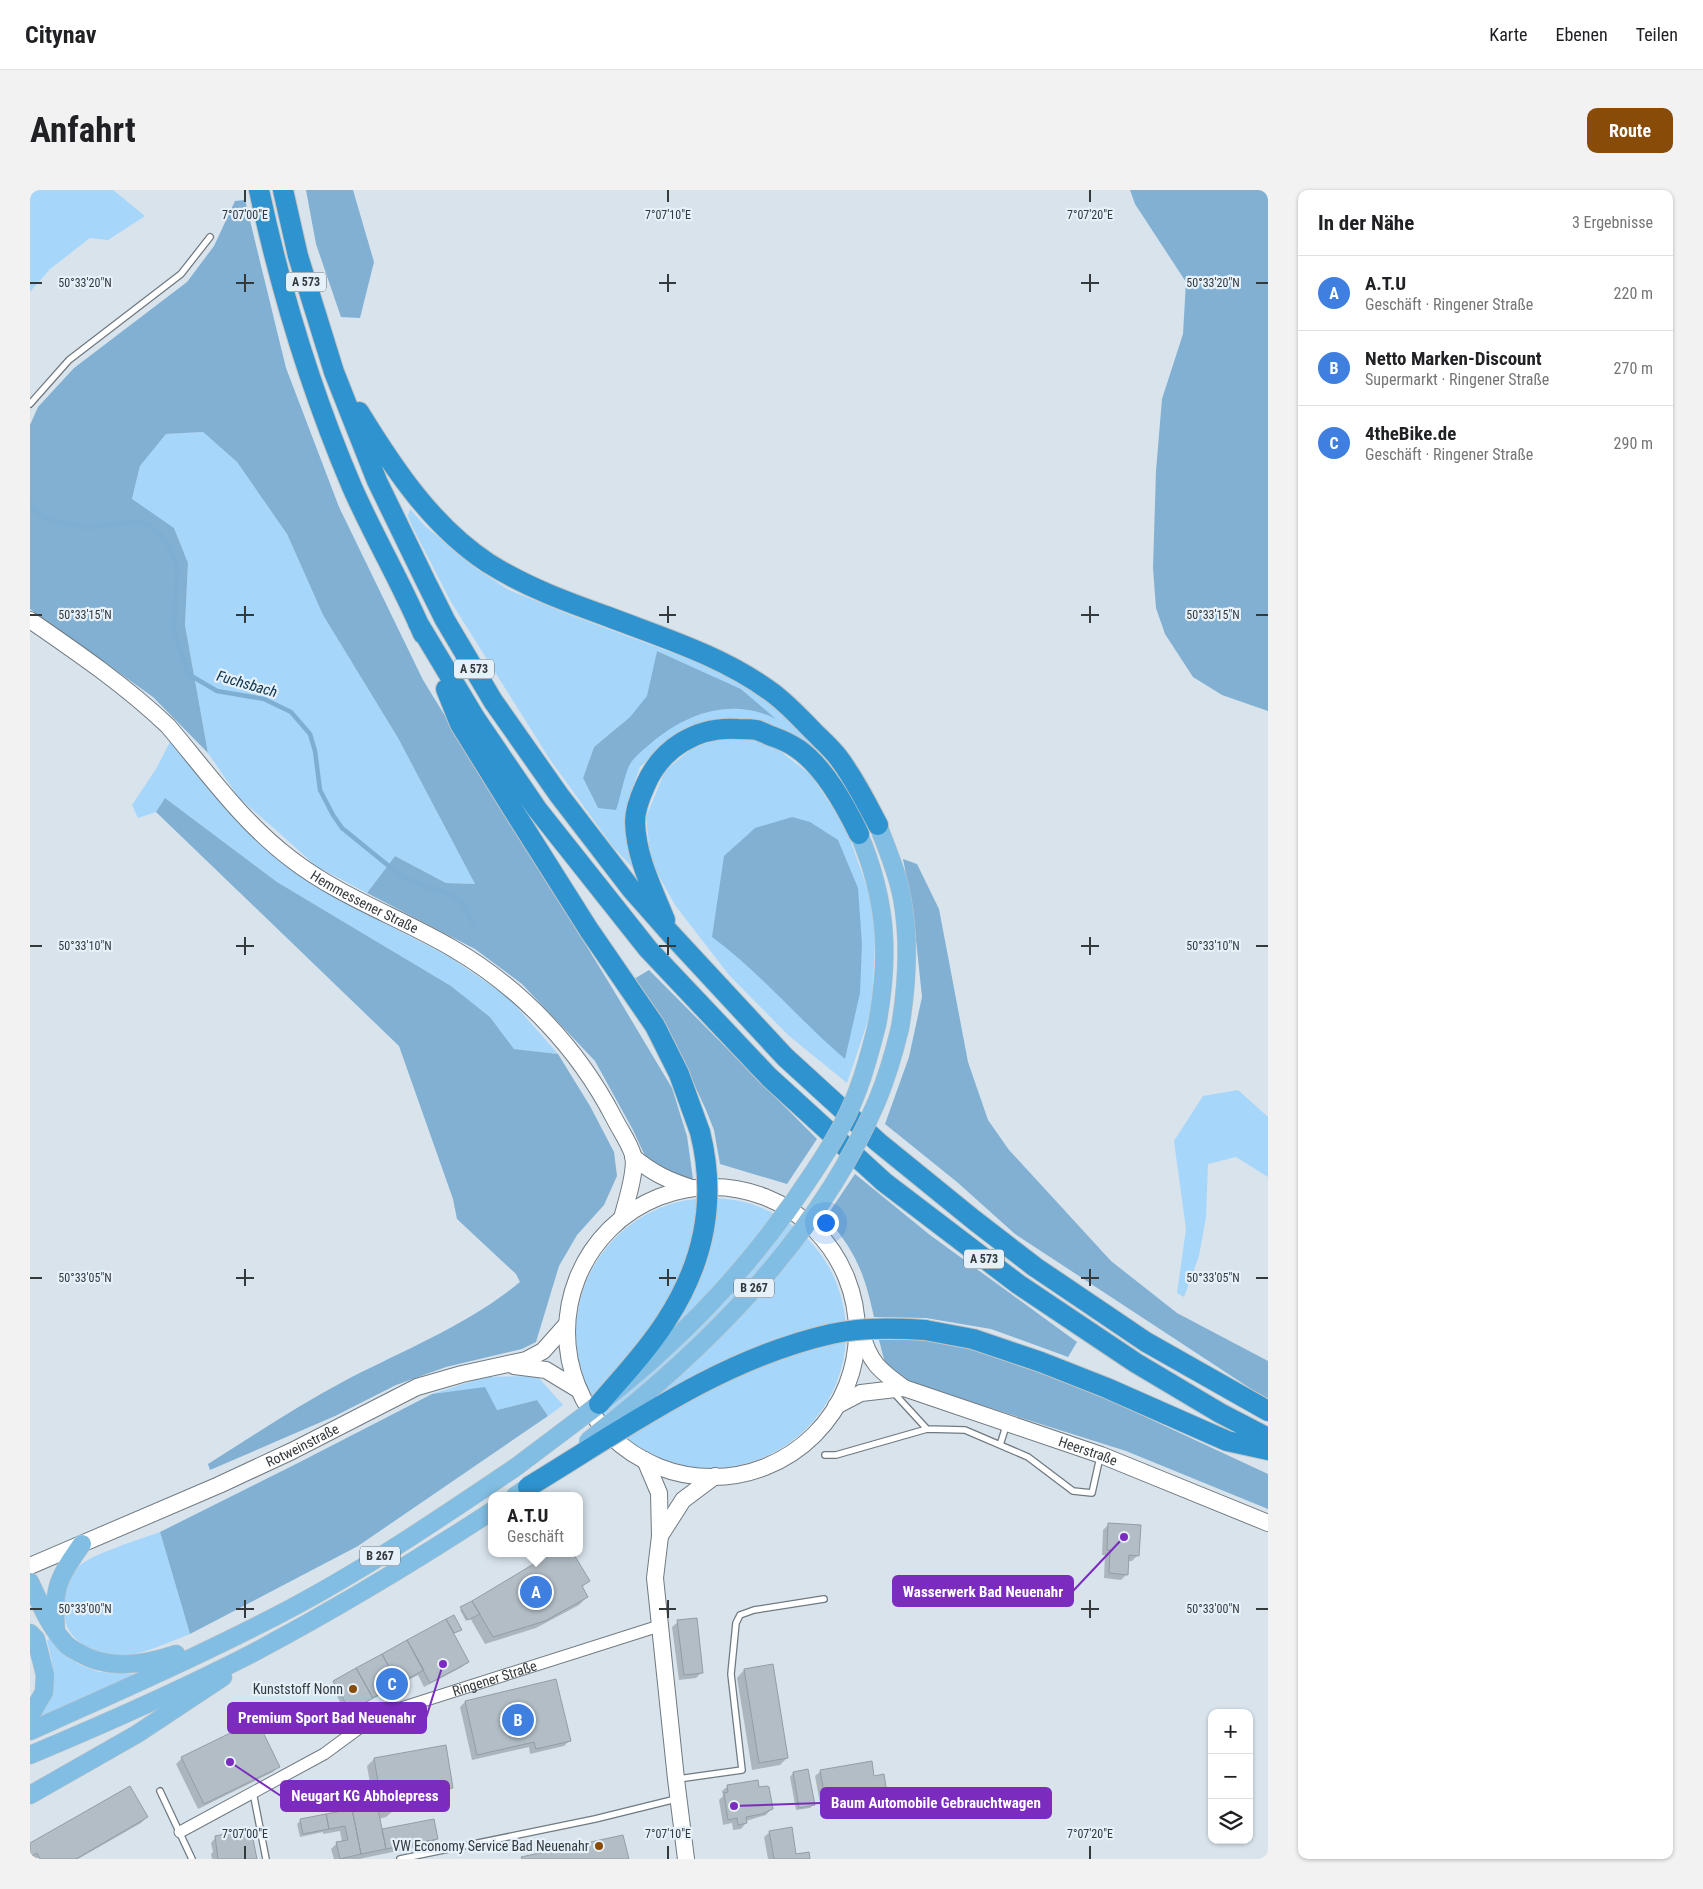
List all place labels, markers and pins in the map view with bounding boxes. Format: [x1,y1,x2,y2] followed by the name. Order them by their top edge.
[520,1573,552,1611] pin: A
[893,1576,1073,1606] callout: Wasserwerk Bad Neuenahr
[376,1665,408,1703] pin: C
[253,1681,343,1697] place label: Kunststoff Nonn
[347,1683,359,1695] marker: Kunststoff Nonn
[502,1701,534,1739] pin: B
[228,1703,426,1733] callout: Premium Sport Bad Neuenahr
[281,1781,449,1811] callout: Neugart KG Abholepress
[821,1788,1051,1818] callout: Baum Automobile Gebrauchtwagen
[392,1838,589,1854] place label: VW Economy Service Bad Neuenahr
[593,1840,605,1852] marker: VW Economy Service Bad Neuenahr

